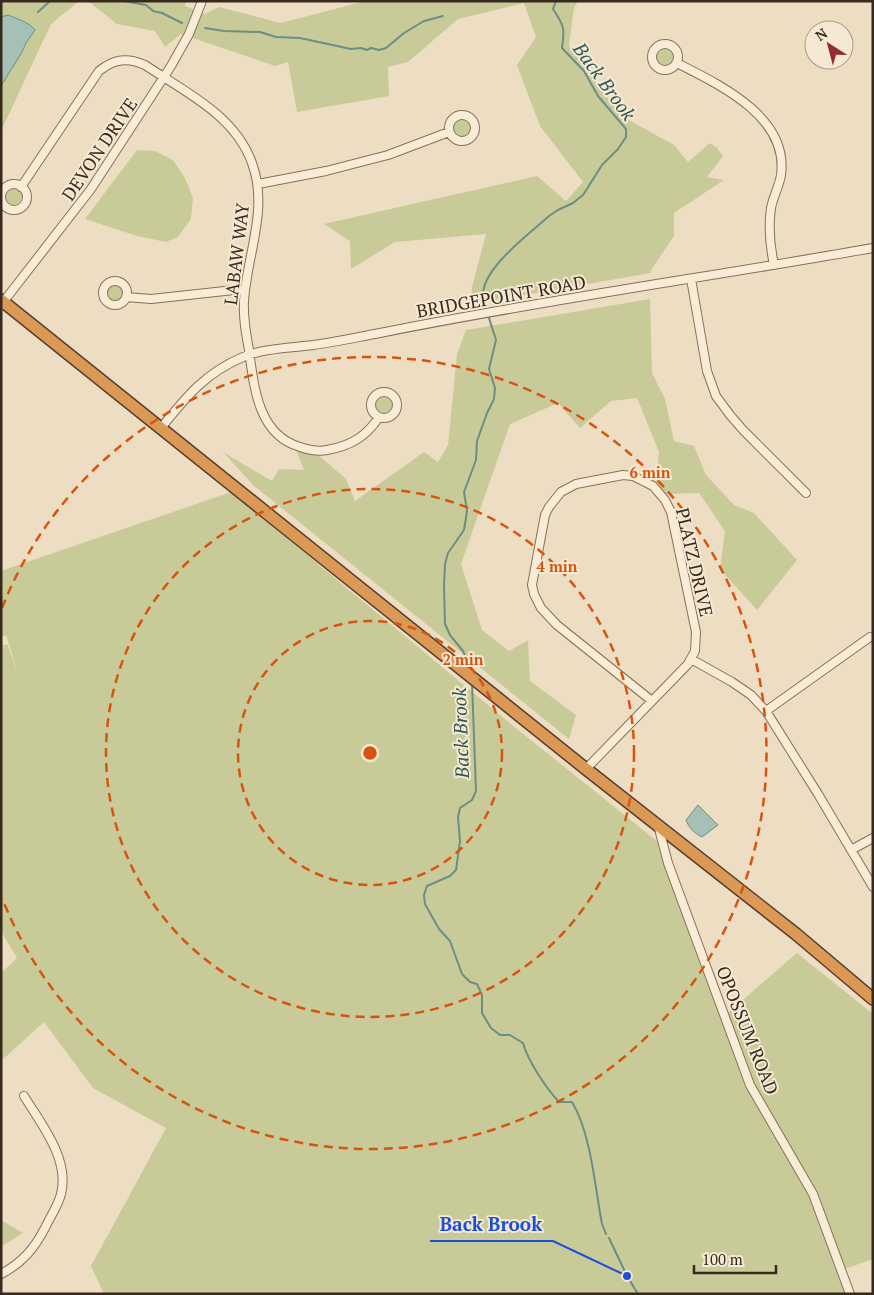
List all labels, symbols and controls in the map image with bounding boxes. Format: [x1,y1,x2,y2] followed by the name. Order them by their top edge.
[804,20,854,70] north arrow
[811,23,831,45] text: N
[568,36,642,126] water label: Back Brook
[56,93,142,205] street label: DEVON DRIVE
[218,201,254,306] street label: LABAW WAY
[414,269,588,323] street label: BRIDGEPOINT ROAD
[629,462,671,482] text: 6 min
[671,505,719,619] street label: PLATZ DRIVE
[536,556,578,576] text: 4 min
[442,649,484,669] text: 2 min
[446,686,474,780] water label: Back Brook
[361,744,379,762] centre of rings
[711,962,785,1098] street label: OPOSSUM ROAD
[430,1207,553,1241] callout: Back Brook
[440,1211,543,1236] text: Back Brook
[694,1242,776,1274] scale bar
[702,1249,743,1269] text: 100 m

